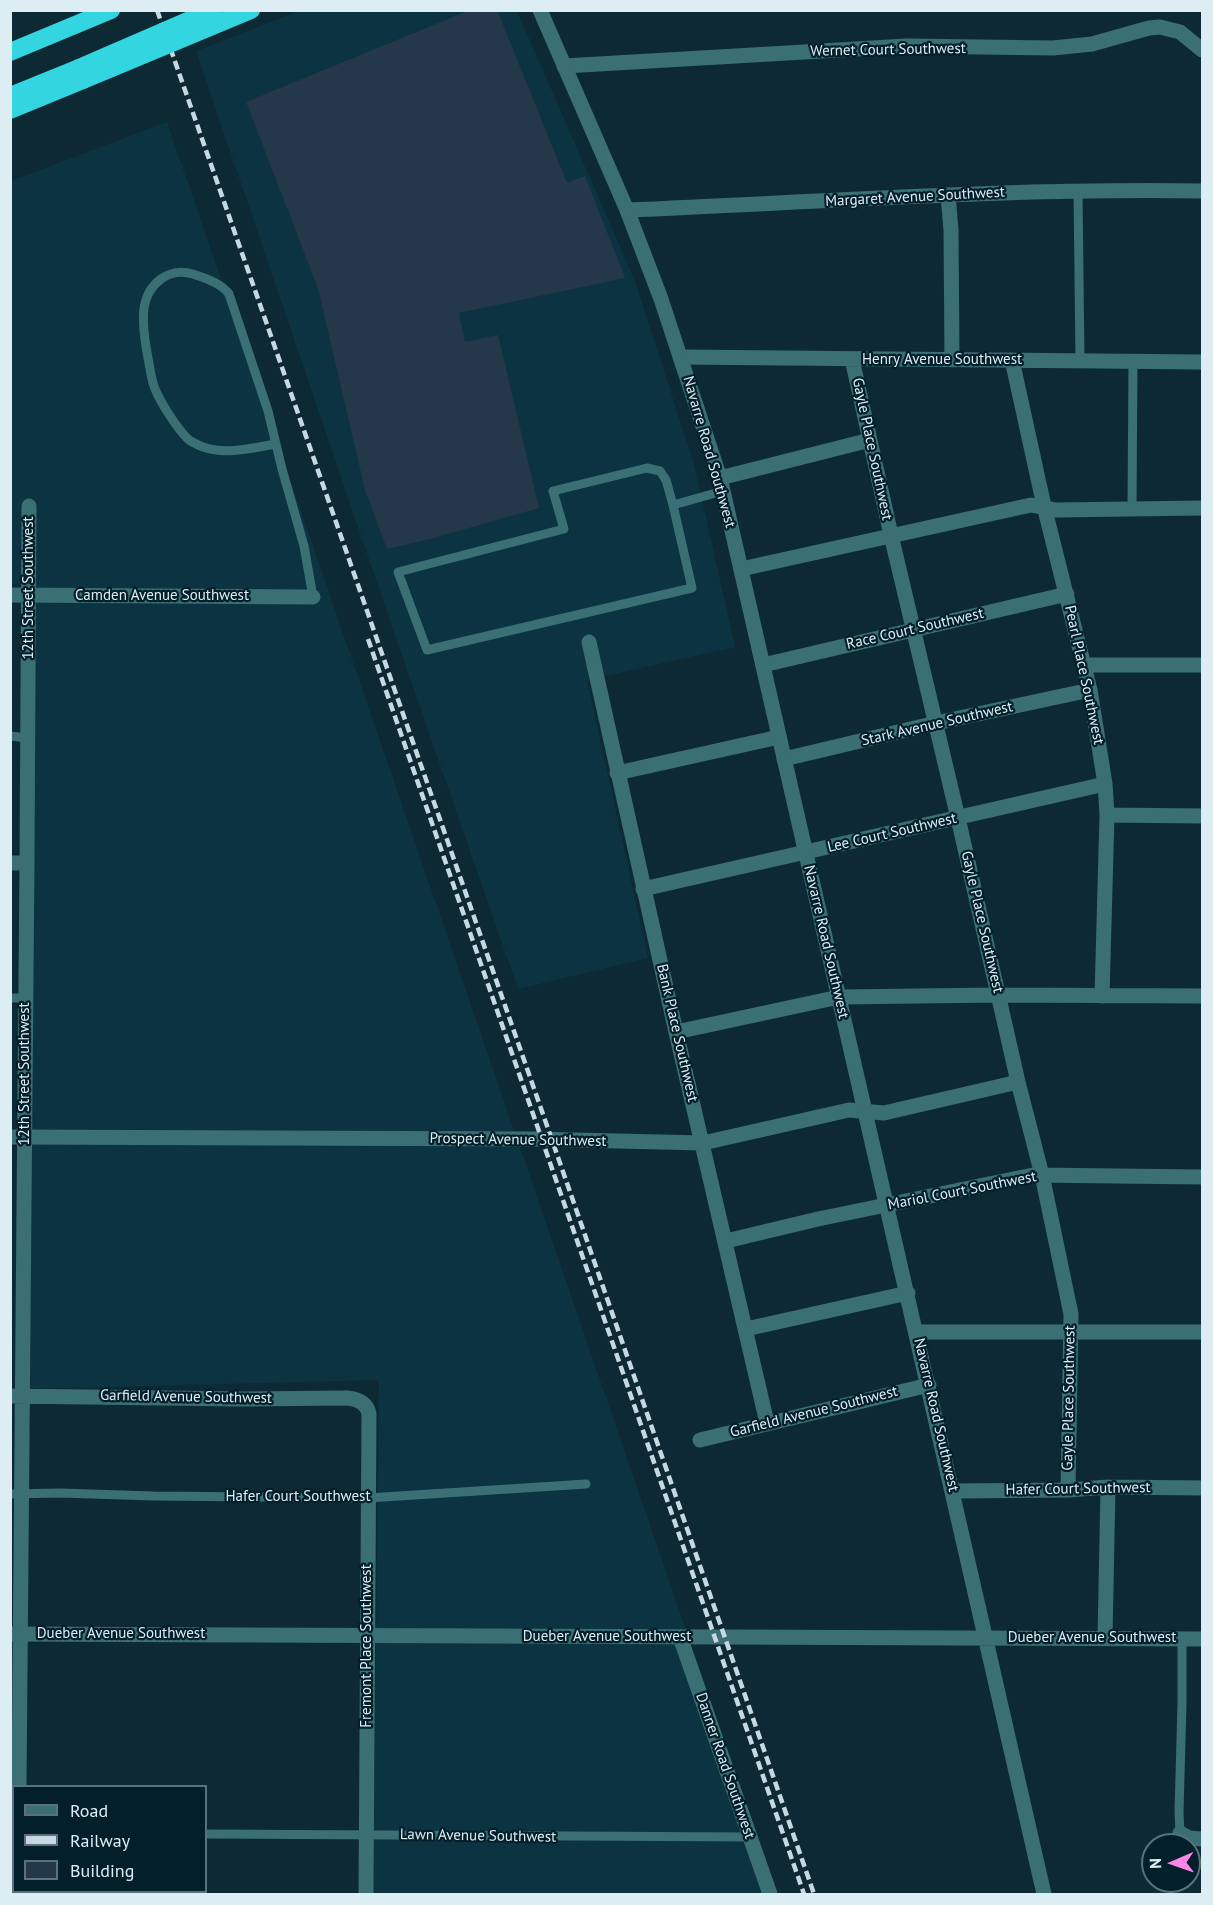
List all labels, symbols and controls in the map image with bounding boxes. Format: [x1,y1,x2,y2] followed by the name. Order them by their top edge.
[810,40,966,60] street label: Wernet Court Southwest
[825,183,1005,211] street label: Margaret Avenue Southwest
[862,351,1022,369] street label: Henry Avenue Southwest
[679,374,739,530] street label: Navarre Road Southwest
[848,376,896,522] street label: Gayle Place Southwest
[20,516,38,660] street label: 12th Street Southwest
[75,587,249,605] street label: Camden Avenue Southwest
[845,604,985,654] street label: Race Court Southwest
[1060,604,1108,746] street label: Pearl Place Southwest
[860,698,1014,750] street label: Stark Avenue Southwest
[826,809,958,857] street label: Lee Court Southwest
[957,849,1007,995] street label: Gayle Place Southwest
[800,863,852,1021] street label: Navarre Road Southwest
[652,962,702,1104] street label: Bank Place Southwest
[16,1002,34,1146] street label: 12th Street Southwest
[429,1129,607,1151] street label: Prospect Avenue Southwest
[886,1168,1038,1214] street label: Mariol Court Southwest
[1059,1325,1079,1471] street label: Gayle Place Southwest
[910,1336,962,1494] street label: Navarre Road Southwest
[728,1382,900,1442] street label: Garfield Avenue Southwest
[100,1387,272,1407] street label: Garfield Avenue Southwest
[1005,1479,1151,1499] street label: Hafer Court Southwest
[226,1488,370,1506] street label: Hafer Court Southwest
[358,1564,376,1728] street label: Fremont Place Southwest
[37,1625,205,1643] street label: Dueber Avenue Southwest
[523,1628,691,1646] street label: Dueber Avenue Southwest
[1008,1629,1176,1647] street label: Dueber Avenue Southwest
[692,1691,758,1841] street label: Danner Road Southwest
[12,1785,207,1893] legend
[70,1799,108,1822] text: Road
[400,1826,556,1846] street label: Lawn Avenue Southwest
[70,1829,130,1852] text: Railway
[1141,1833,1201,1893] north arrow
[1145,1858,1165,1869] text: N
[70,1859,134,1882] text: Building

